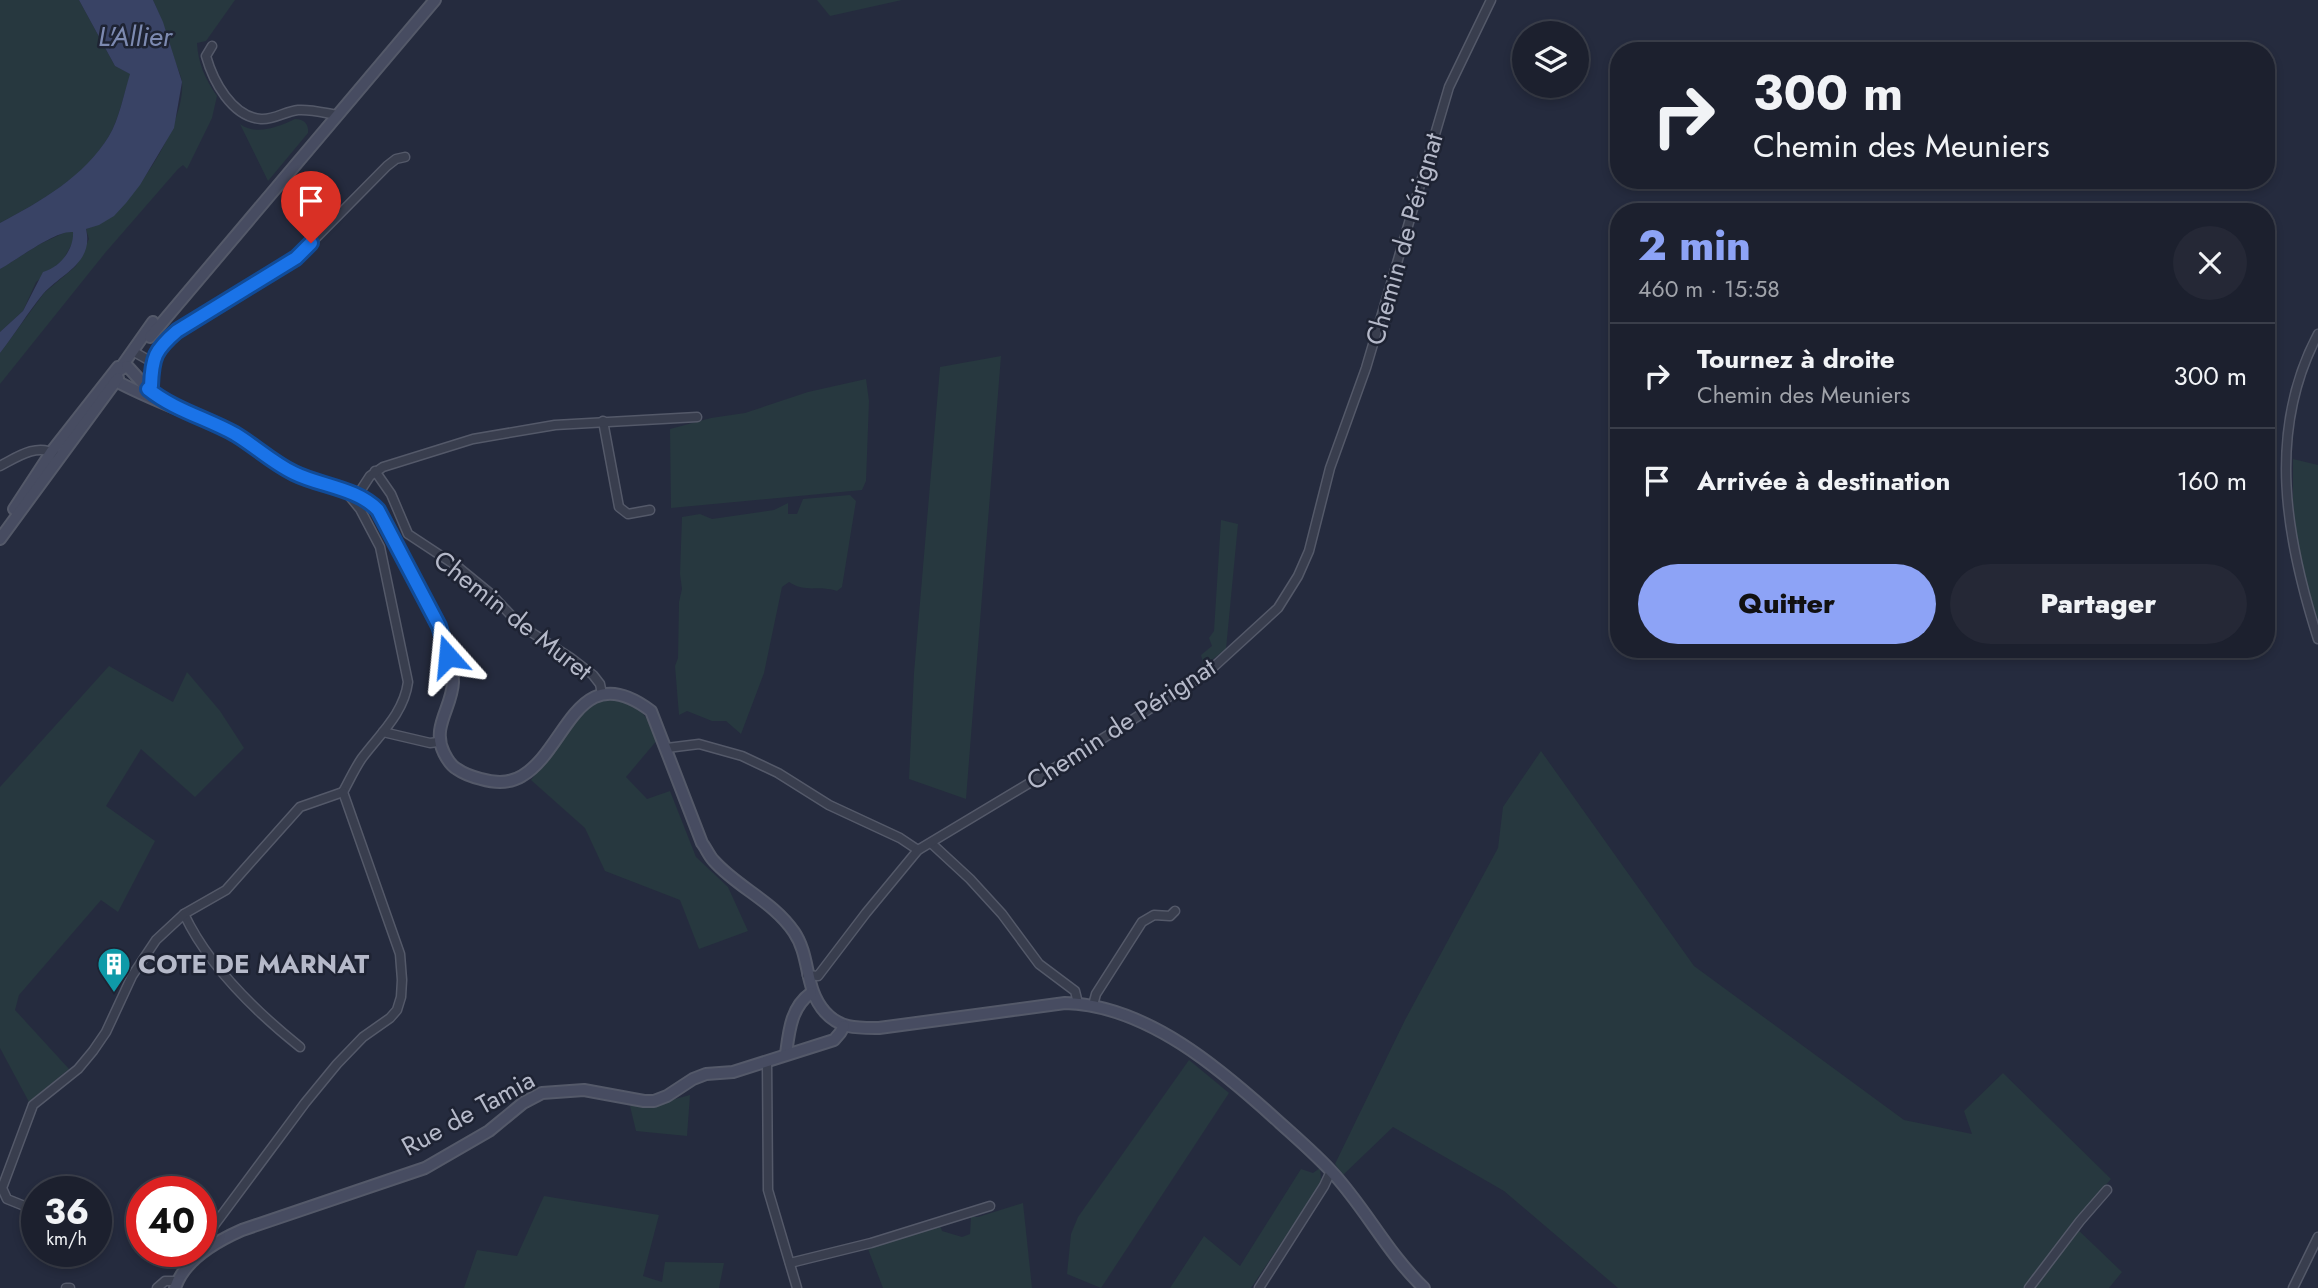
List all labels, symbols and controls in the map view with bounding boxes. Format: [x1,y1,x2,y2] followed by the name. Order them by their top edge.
[98,16,174,57] water label: L'Allier
[1512,21,1589,98] map controls
[1512,21,1589,98] button: layers
[1753,58,1903,128] text: 300 m
[1638,70,1729,161] icon: right
[1753,123,2050,169] text: Chemin des Meuniers
[1356,128,1453,350] street label: Chemin de Pérignat
[281,171,341,243] pin
[292,182,330,220] icon: arrive
[1638,215,1751,276] text: 2 min
[2173,226,2247,300] button: close
[1638,272,1780,306] text: 460 m · 15:58
[1697,340,1895,378] text: Tournez à droite
[1638,357,1676,395] icon: right
[2174,357,2247,395] text: 300 m
[1697,378,1910,412] text: Chemin des Meuniers
[1638,462,1676,500] icon: arrive
[1697,462,1950,500] text: Arrivée à destination
[2177,462,2247,500] text: 160 m
[426,541,601,690] street label: Chemin de Muret
[1638,564,1936,644] button: Quitter
[1950,564,2247,644] button: Partager
[411,619,485,693] position arrow
[1019,648,1224,800] street label: Chemin de Pérignat
[95,945,133,994] building icon: COTE DE MARNAT
[138,945,369,983] place label: COTE DE MARNAT
[395,1061,541,1165] street label: Rue de Tamia
[126,1176,217,1267] speed limit sign: 40
[44,1187,89,1237] text: 36
[46,1226,87,1252] text: km/h

